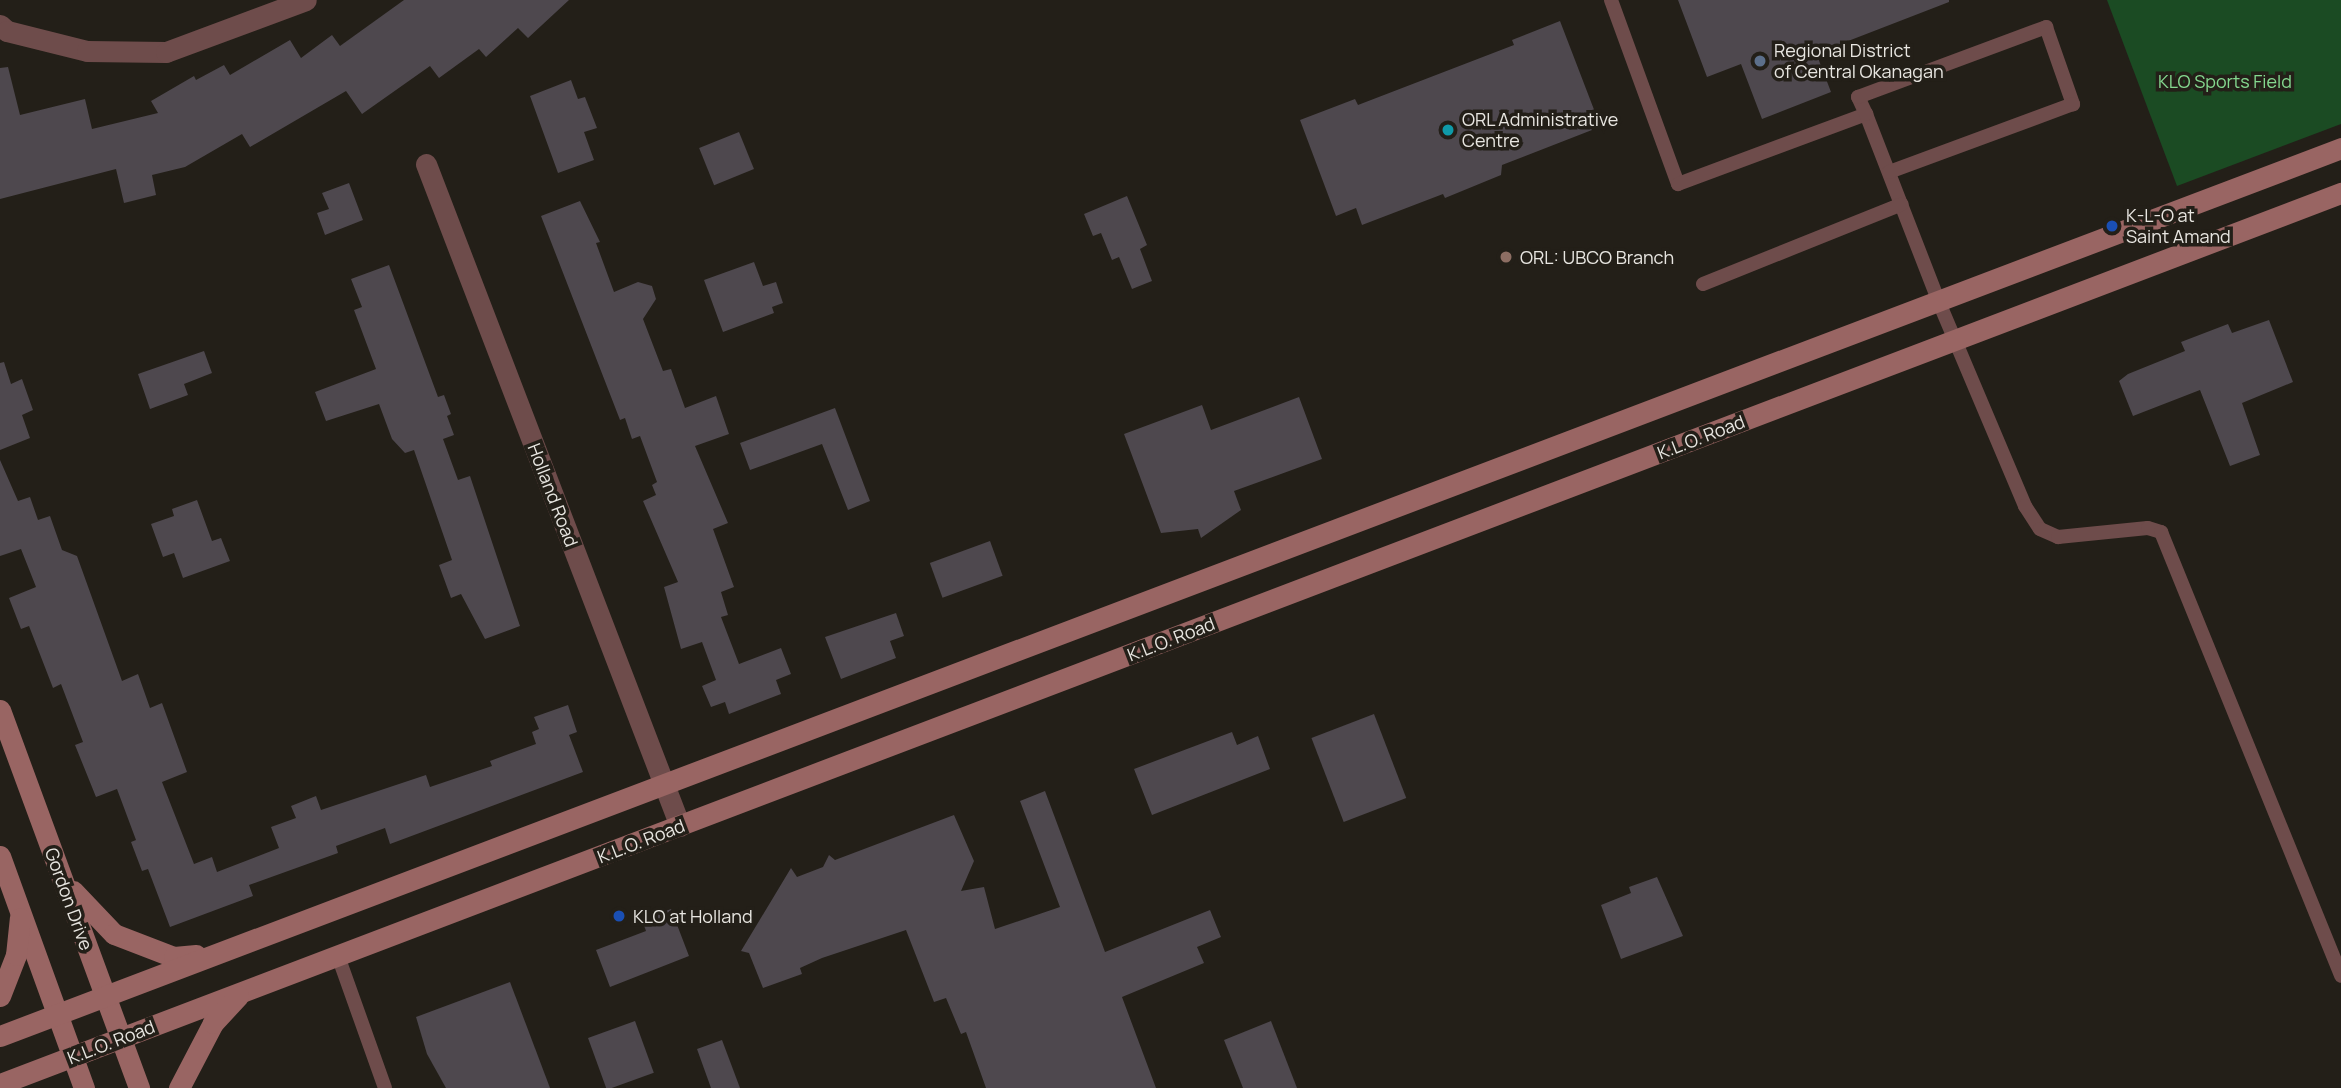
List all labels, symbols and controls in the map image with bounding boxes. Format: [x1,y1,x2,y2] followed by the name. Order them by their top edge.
[1774,40,1944,82] place label: Regional District of Central Okanagan
[1752,53,1768,69] marker: Regional District of Central Okanagan
[2158,70,2292,92] park label: KLO Sports Field
[1462,109,1619,152] place label: ORL Administrative Centre
[1440,122,1456,138] marker: ORL Administrative Centre
[2126,205,2231,248] place label: K-L-O at Saint Amand
[2104,218,2120,234] marker: K-L-O at Saint Amand
[1520,246,1674,268] place label: ORL: UBCO Branch
[1498,249,1514,265] marker: ORL: UBCO Branch
[1654,410,1748,464] street label: K.L.O. Road
[523,440,583,550] street label: Holland Road
[1124,612,1218,666] street label: K.L.O. Road
[594,814,688,868] street label: K.L.O. Road
[40,845,98,953] street label: Gordon Drive
[633,905,753,927] place label: KLO at Holland
[611,908,627,924] marker: KLO at Holland
[64,1015,158,1069] street label: K.L.O. Road

